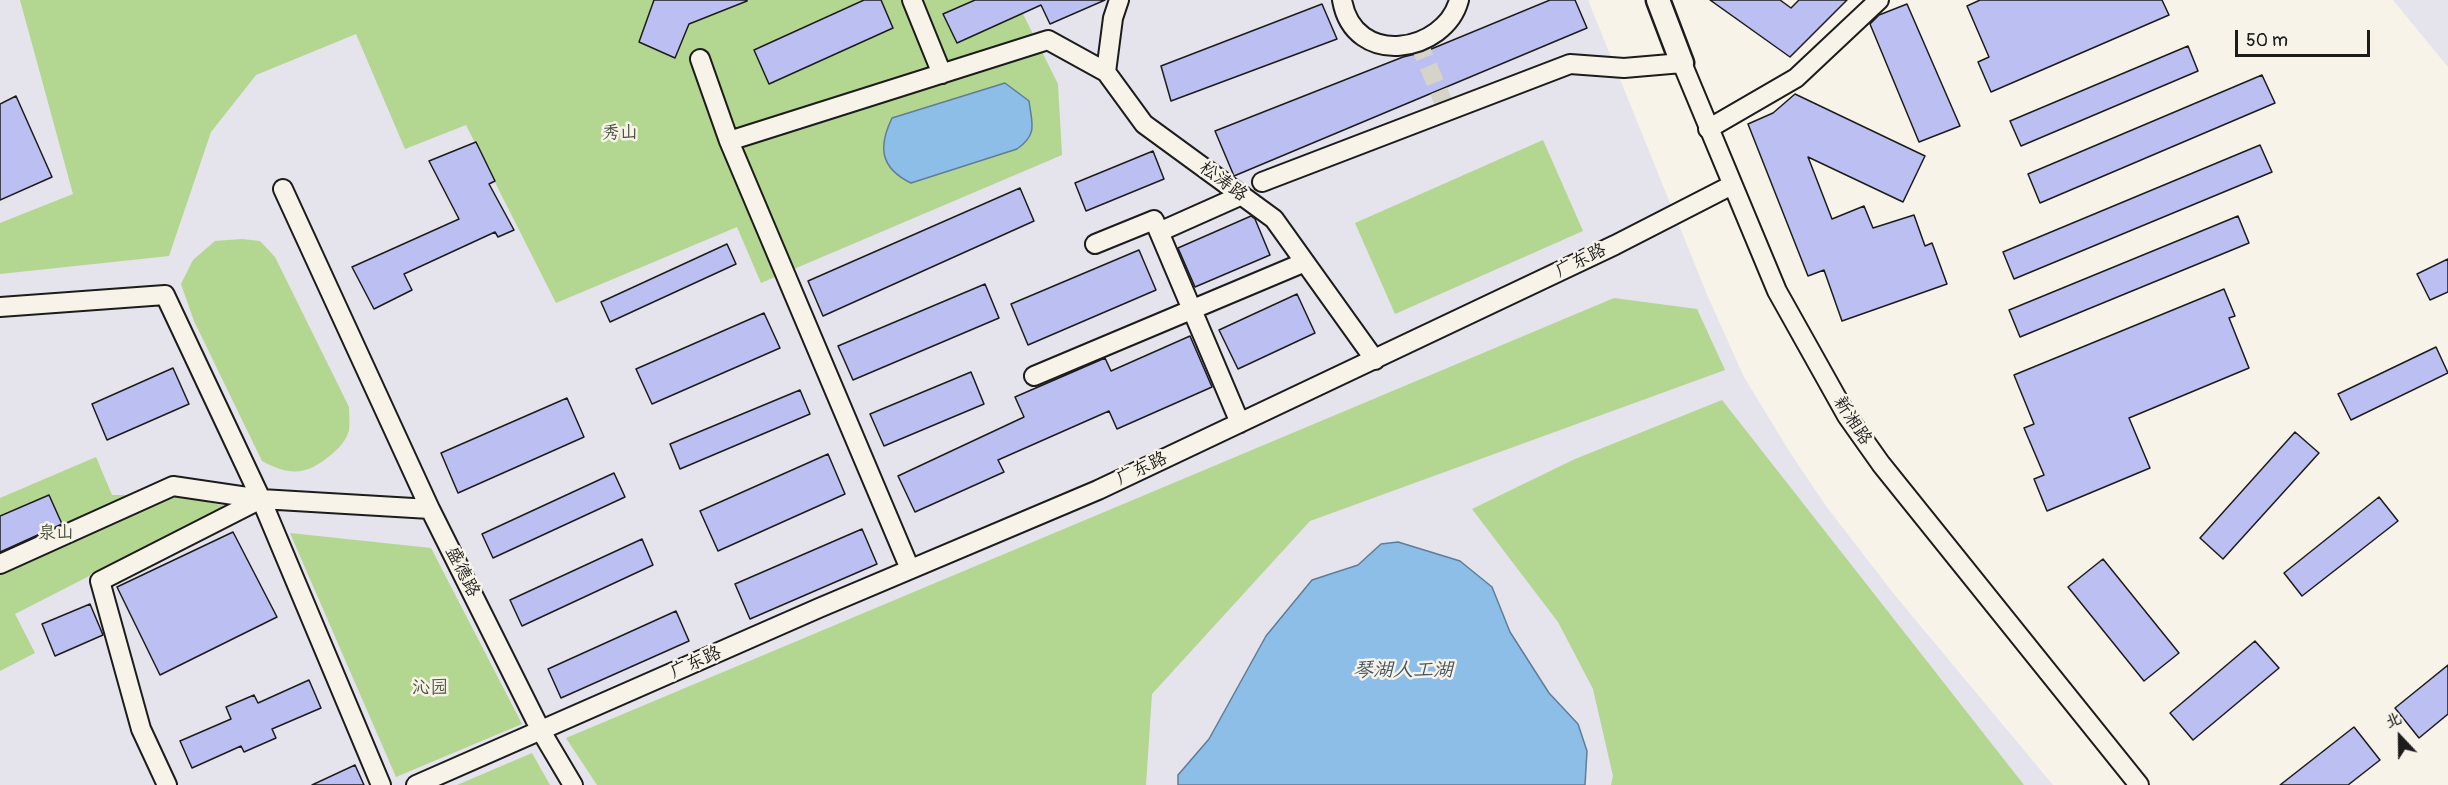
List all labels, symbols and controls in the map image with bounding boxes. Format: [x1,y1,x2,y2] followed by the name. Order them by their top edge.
[2238,18,2373,56] scale bar
[2246,29,2288,52] text: 50 m
[602,122,638,144] park label: 秀山
[1195,157,1251,207] street label: 松涛路
[1552,239,1610,283] street label: 广东路
[1828,392,1876,450] street label: 新湘路
[1113,448,1171,490] street label: 广东路
[38,522,74,544] park label: 泉山
[440,543,484,601] street label: 盛德路
[667,642,725,684] street label: 广东路
[1353,659,1453,683] water label: 琴湖人工湖
[412,677,448,699] park label: 沁园
[2370,707,2430,767] north arrow
[2382,708,2404,733] text: 北

